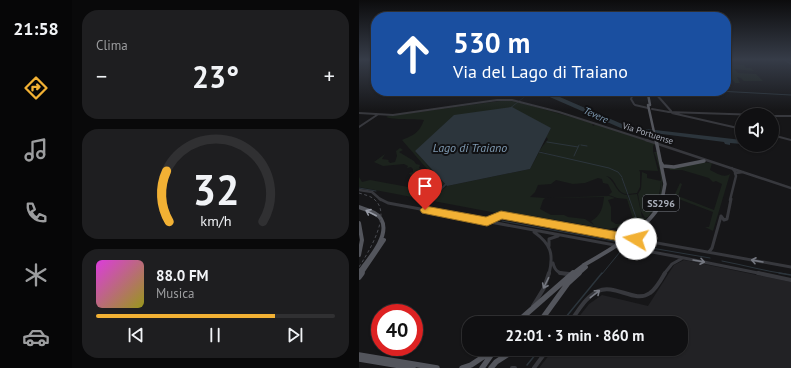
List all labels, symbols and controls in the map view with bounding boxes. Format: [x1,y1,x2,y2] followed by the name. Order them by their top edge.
[13,17,59,40] text: 21:58
[453,24,530,61] text: 530 m
[387,28,439,80] icon: ahead
[96,37,128,54] text: Clima
[192,57,239,96] text: 23°
[453,60,628,83] text: Via del Lago di Traiano
[96,62,107,90] text: −
[324,62,335,90] text: +
[22,74,50,102] icon: directions
[582,104,611,126] water label: Tevere
[735,108,779,152] map controls
[735,108,779,152] button: sound
[620,119,675,147] street label: Via Portuense
[22,136,50,164] icon: music
[433,140,507,155] water label: Lago di Traiano
[192,163,239,216] text: 32
[408,169,442,210] pin
[414,175,436,197] icon: arrive
[643,195,679,211] road number: SS296
[22,199,50,227] icon: phone
[365,208,377,216] one-way arrow
[200,211,231,230] text: km/h
[615,218,657,260] position arrow
[751,257,764,265] one-way arrow
[692,258,705,266] one-way arrow
[22,261,50,289] icon: climate
[156,266,209,285] text: 88.0 FM
[542,276,549,288] one-way arrow
[156,285,195,302] text: Musica
[590,290,601,298] one-way arrow
[371,304,423,356] speed limit sign: 40
[22,323,50,351] icon: car
[125,324,147,346] icon: previous
[204,324,226,346] icon: pause
[284,324,306,346] icon: next
[506,326,644,345] text: 22:01 · 3 min · 860 m

